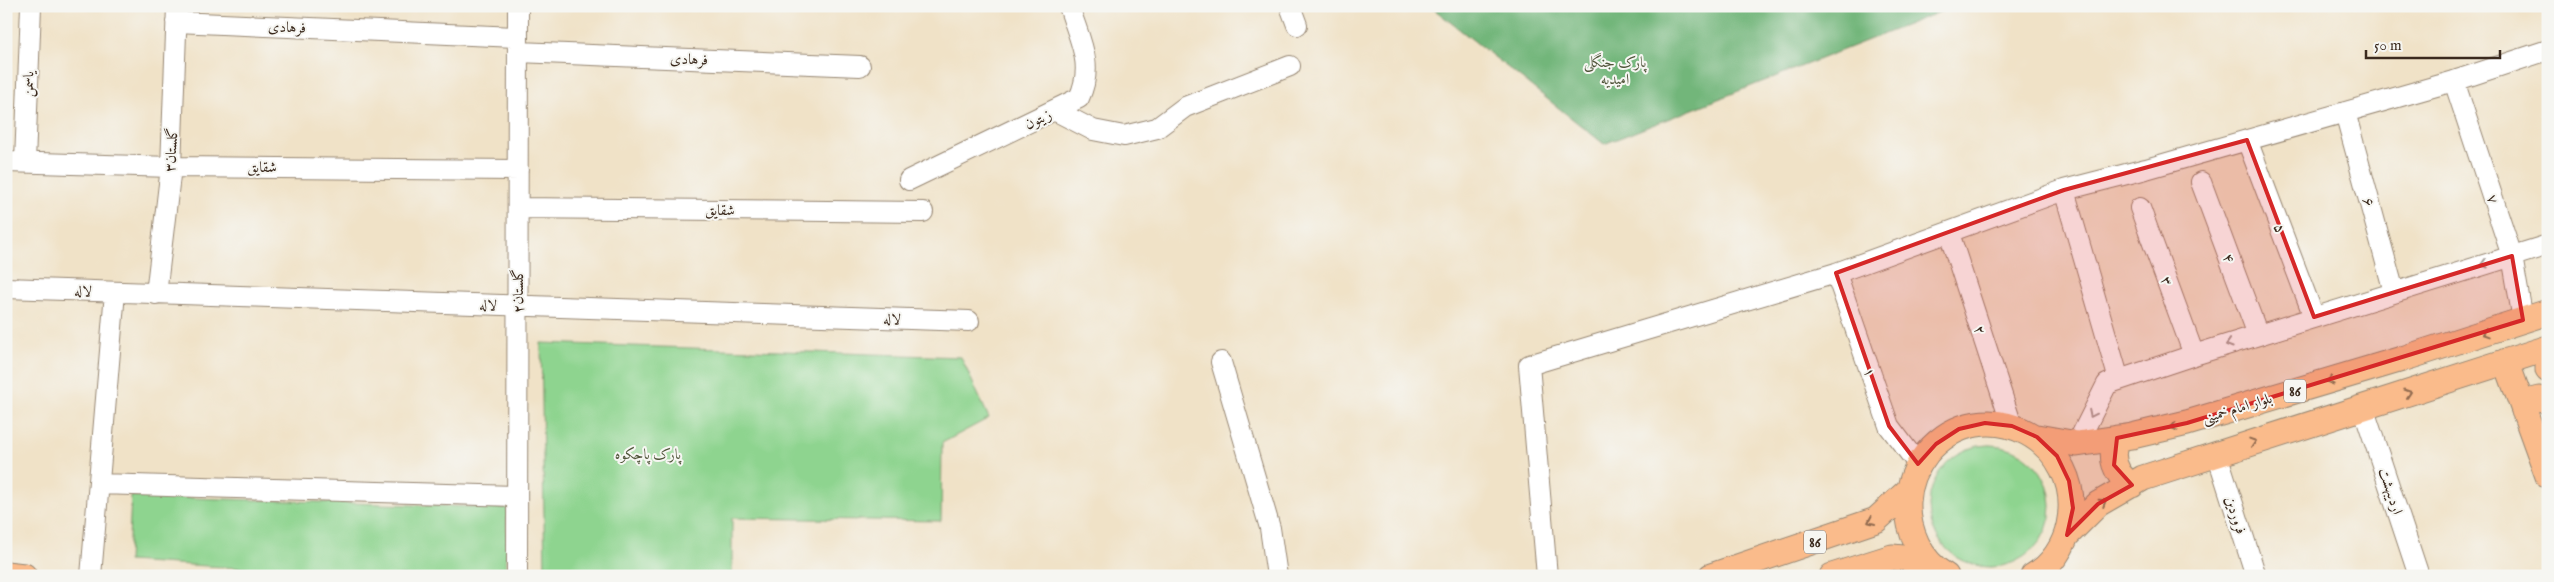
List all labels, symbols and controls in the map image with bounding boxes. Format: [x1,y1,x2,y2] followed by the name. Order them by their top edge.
[268,17,306,38] street label: فرهادی
[2366,28,2500,60] scale bar
[2374,36,2402,55] text: 50 m
[670,49,708,70] street label: فرهادی
[1584,52,1647,89] park label: پارک جنگلی امیدیه
[19,70,38,97] street label: یاسمن
[1022,105,1055,134] street label: زیتون
[160,127,183,173] street label: گلستان۳
[247,158,277,177] street label: شقایق
[2482,192,2503,206] street label: ۷
[2358,195,2379,209] street label: ۶
[705,201,735,220] street label: شقایق
[2269,221,2290,236] street label: ۵
[2218,251,2239,266] street label: ۴
[2481,259,2489,269] one-way arrow
[509,269,528,313] street label: گلستان۲
[2156,274,2177,289] street label: ۳
[74,282,92,301] street label: لاله
[479,296,497,315] street label: لاله
[883,310,901,329] street label: لاله
[1969,323,1990,337] street label: ۲
[2481,327,2489,337] one-way arrow
[2225,338,2233,348] one-way arrow
[1859,365,1880,379] street label: ۱
[2326,375,2334,385] one-way arrow
[2284,380,2306,402] road number: 86
[2403,388,2411,398] one-way arrow
[2200,389,2275,431] street label: بلوار امام خمینی
[2088,409,2098,418] one-way arrow
[2169,421,2178,432] one-way arrow
[2248,438,2257,448] one-way arrow
[615,445,682,465] park label: پارک پاچکوه
[2374,465,2407,517] street label: اردیبهشت
[2220,494,2251,537] street label: فروردین
[2097,499,2106,508] one-way arrow
[1868,514,1877,524] one-way arrow
[1804,530,1826,554] road number: 86

